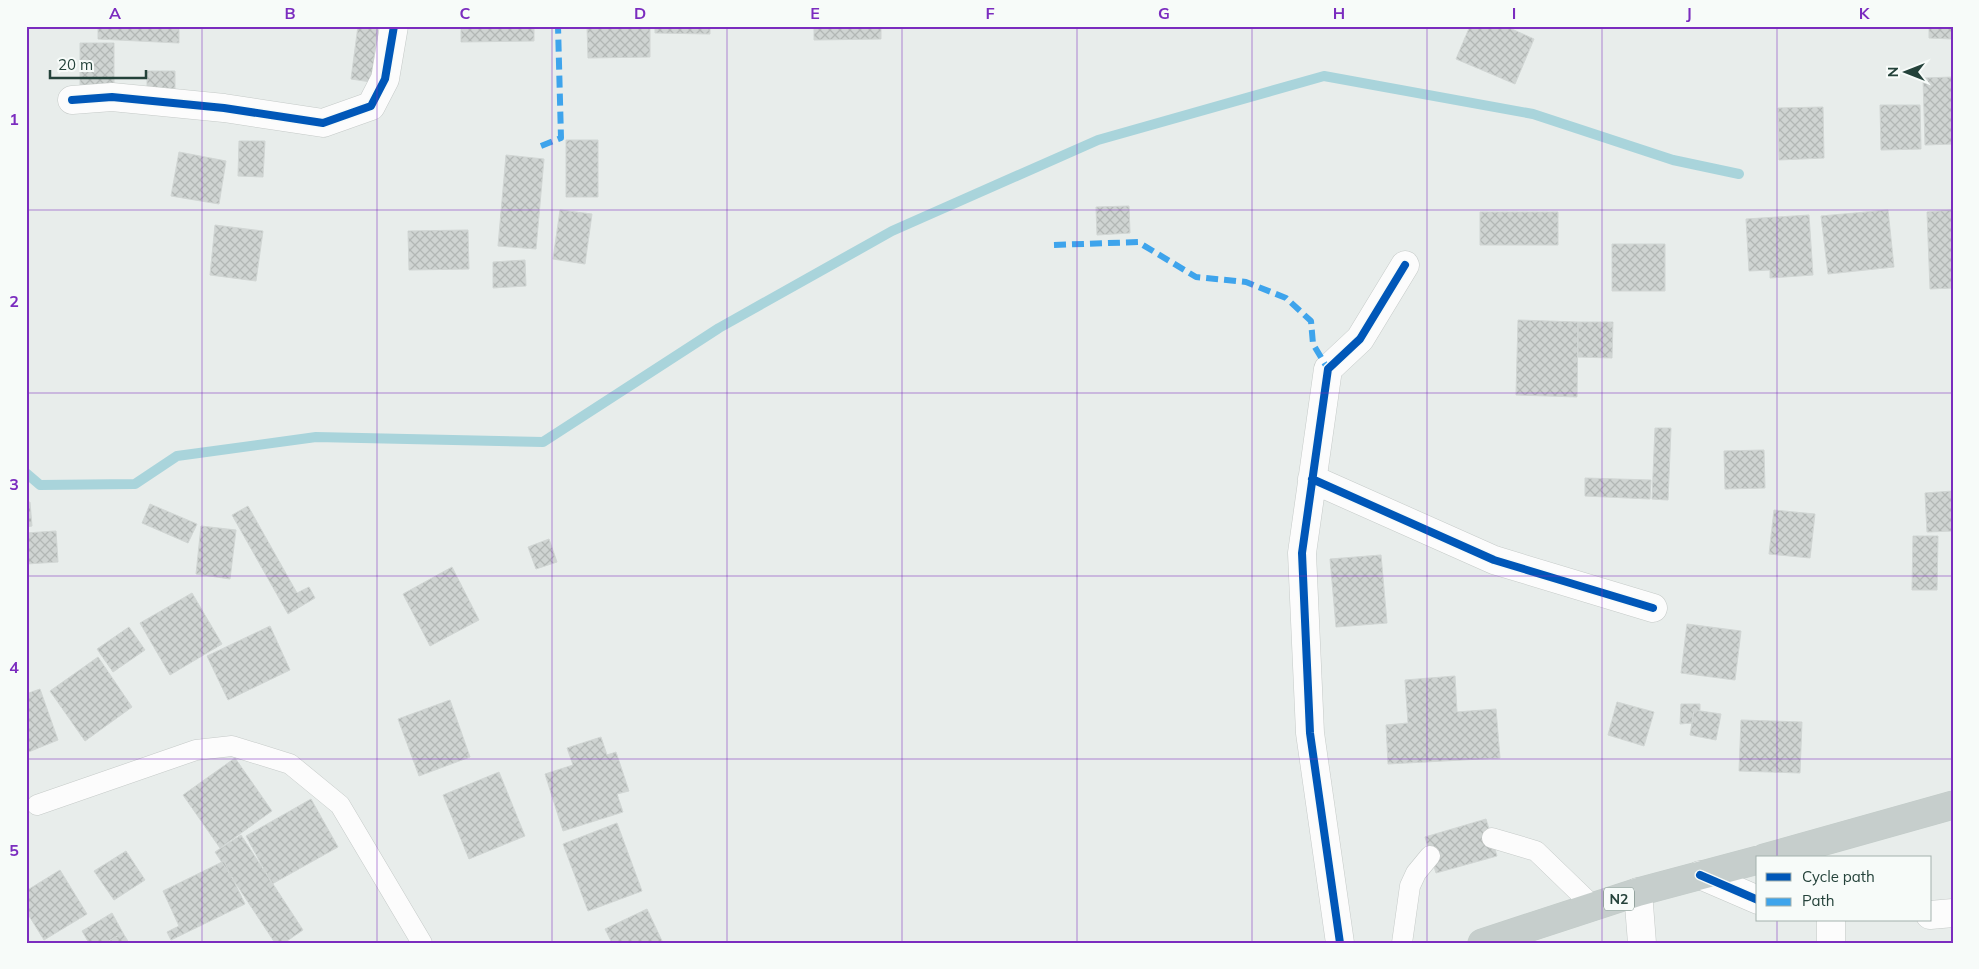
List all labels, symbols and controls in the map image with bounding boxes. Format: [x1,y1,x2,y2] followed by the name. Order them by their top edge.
[109,3,121,23] text: A
[284,3,296,23] text: B
[460,3,471,23] text: C
[634,3,646,23] text: D
[810,3,820,23] text: E
[985,3,995,23] text: F
[1158,3,1170,23] text: G
[1333,3,1345,23] text: H
[1512,3,1516,23] text: I
[1686,3,1692,23] text: J
[1859,3,1871,23] text: K
[50,48,146,80] scale bar
[1882,48,1932,98] north arrow
[58,55,93,74] text: 20 m
[1884,67,1902,77] text: N
[9,109,19,129] text: 1
[9,291,19,311] text: 2
[9,474,19,494] text: 3
[9,657,19,677] text: 4
[9,840,19,860] text: 5
[1756,856,1932,922] legend
[1802,867,1875,886] text: Cycle path
[1604,888,1634,911] road number: N2
[1802,891,1834,910] text: Path

